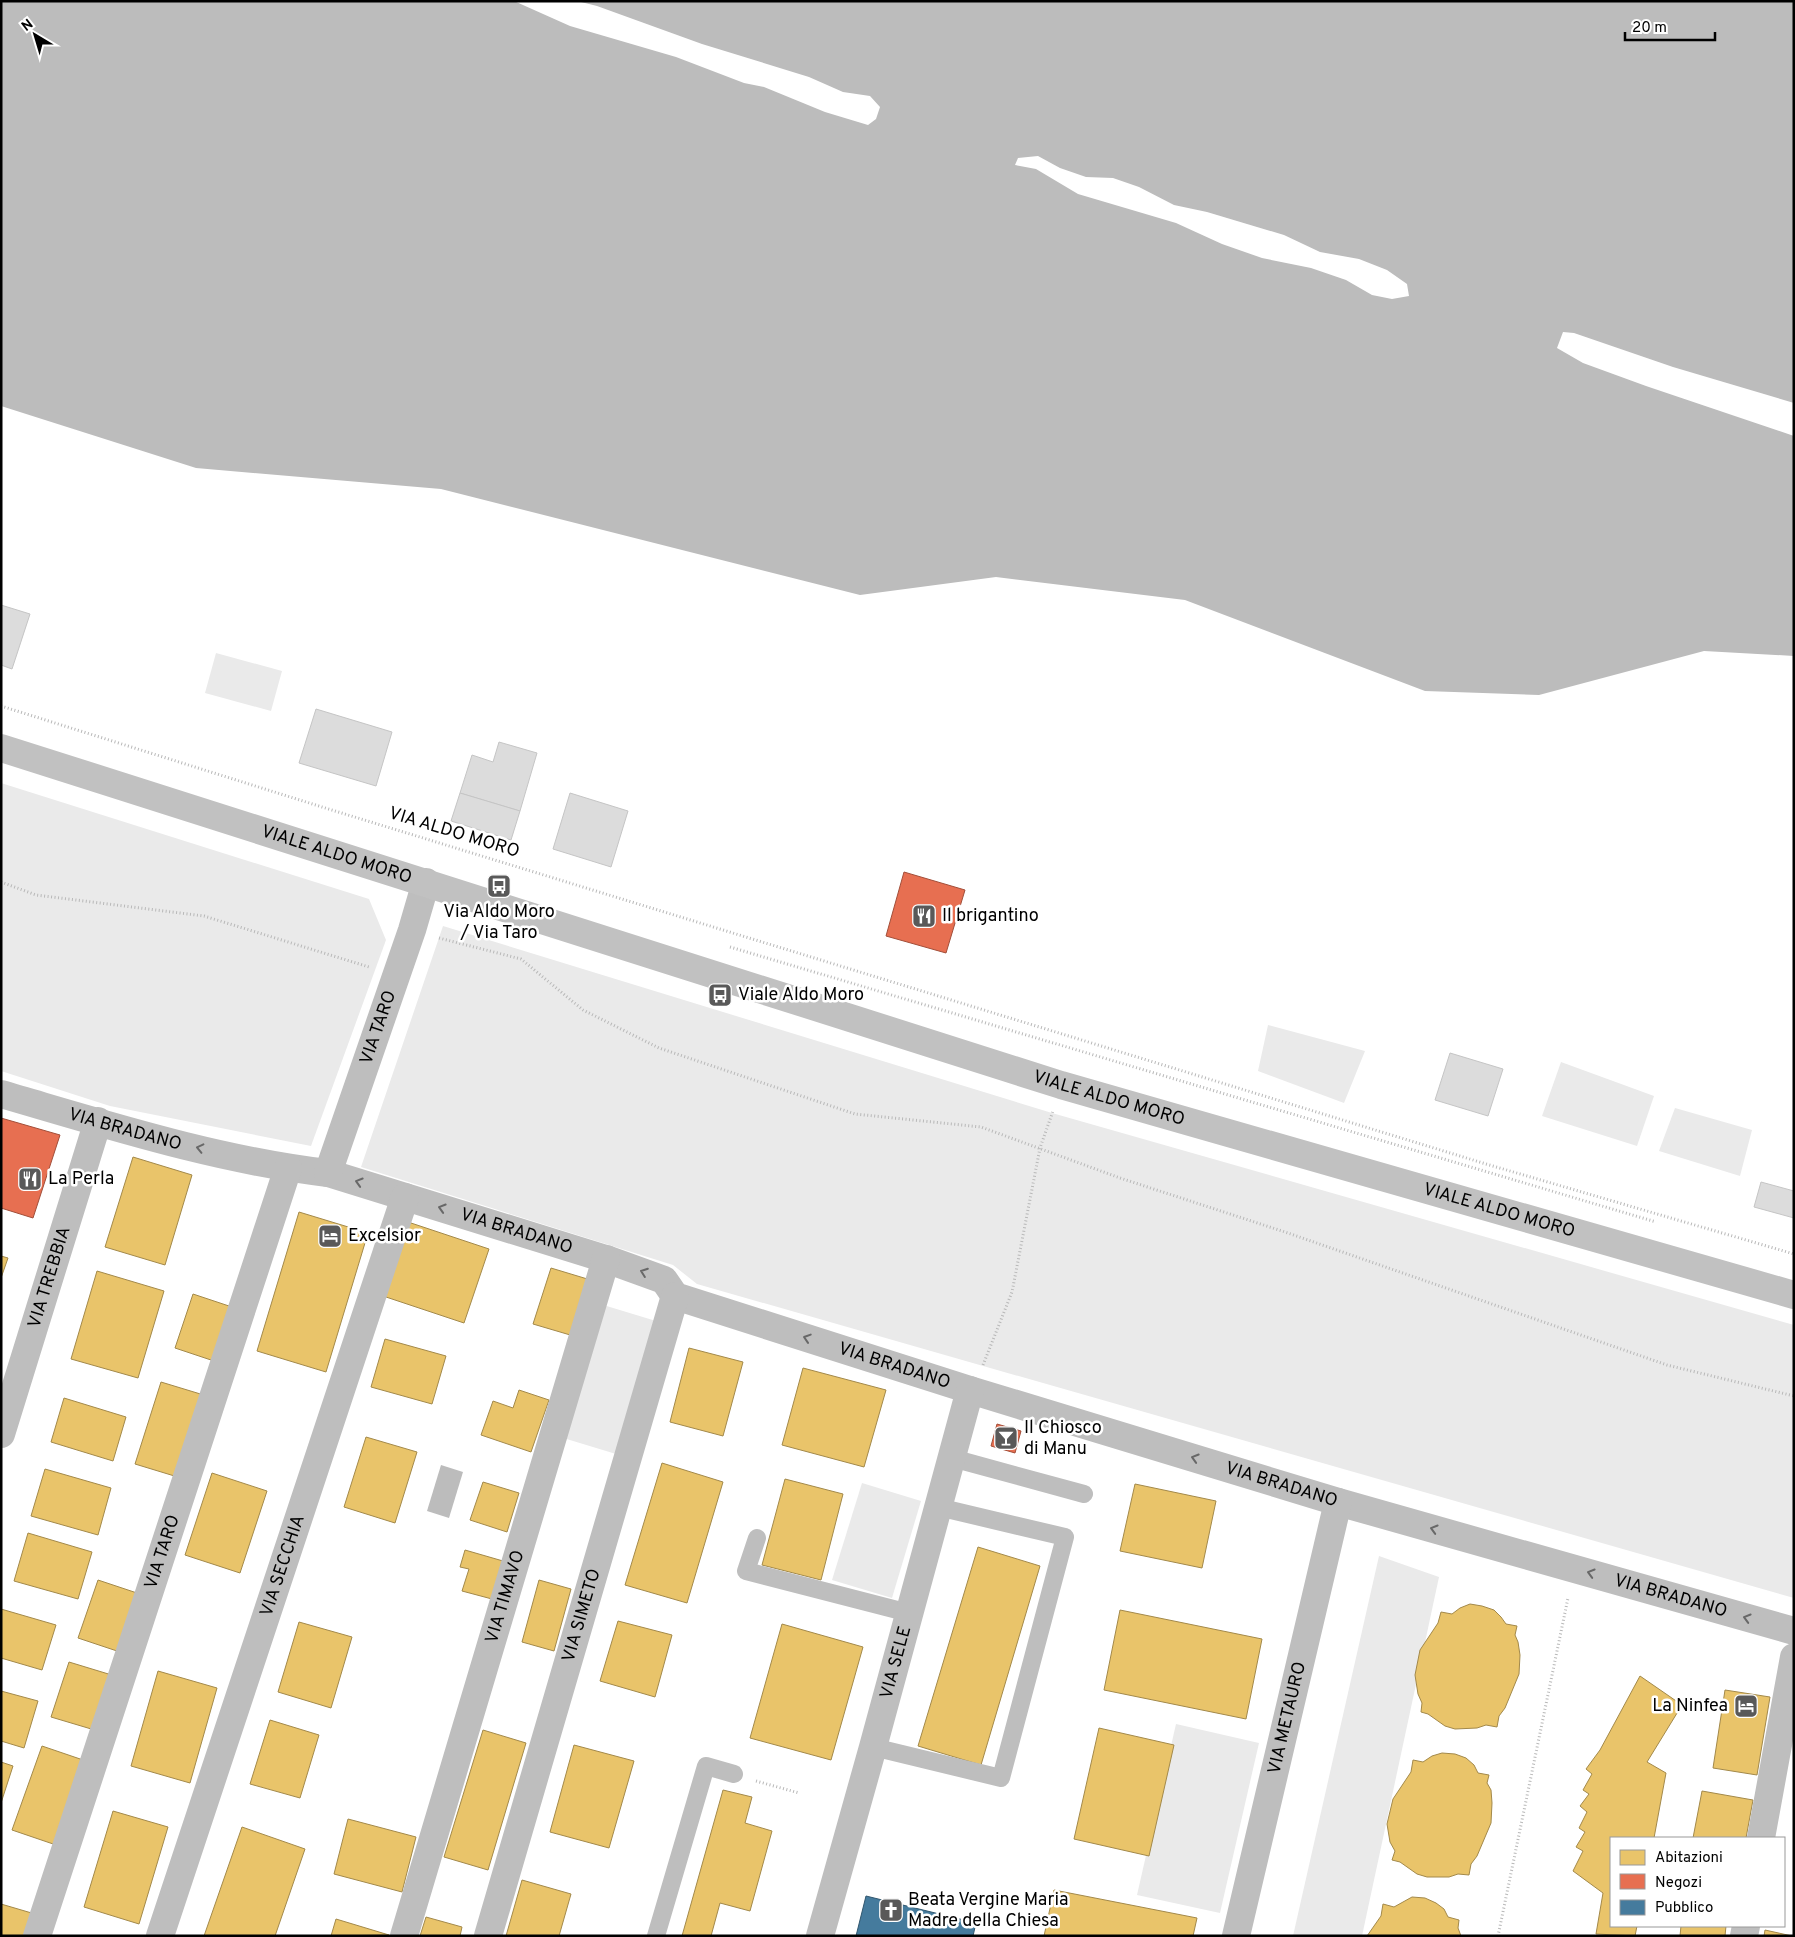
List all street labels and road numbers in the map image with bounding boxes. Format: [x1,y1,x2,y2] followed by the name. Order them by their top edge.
[386,802,522,864] street label: VIA ALDO MORO
[258,820,415,889] street label: VIALE ALDO MORO
[355,987,402,1068] street label: VIA TARO
[1030,1065,1187,1131] street label: VIALE ALDO MORO
[66,1103,184,1156] street label: VIA BRADANO
[1421,1178,1578,1243] street label: VIALE ALDO MORO
[457,1203,575,1259] street label: VIA BRADANO
[23,1224,76,1331] street label: VIA TREBBIA
[835,1337,953,1394] street label: VIA BRADANO
[1222,1457,1340,1513] street label: VIA BRADANO
[140,1512,185,1592] street label: VIA TARO
[255,1512,310,1620] street label: VIA SECCHIA
[480,1547,530,1646] street label: VIA TIMAVO
[557,1566,606,1665] street label: VIA SIMETO
[1612,1569,1730,1623] street label: VIA BRADANO
[875,1623,917,1701] street label: VIA SELE
[1263,1659,1312,1776] street label: VIA METAURO

